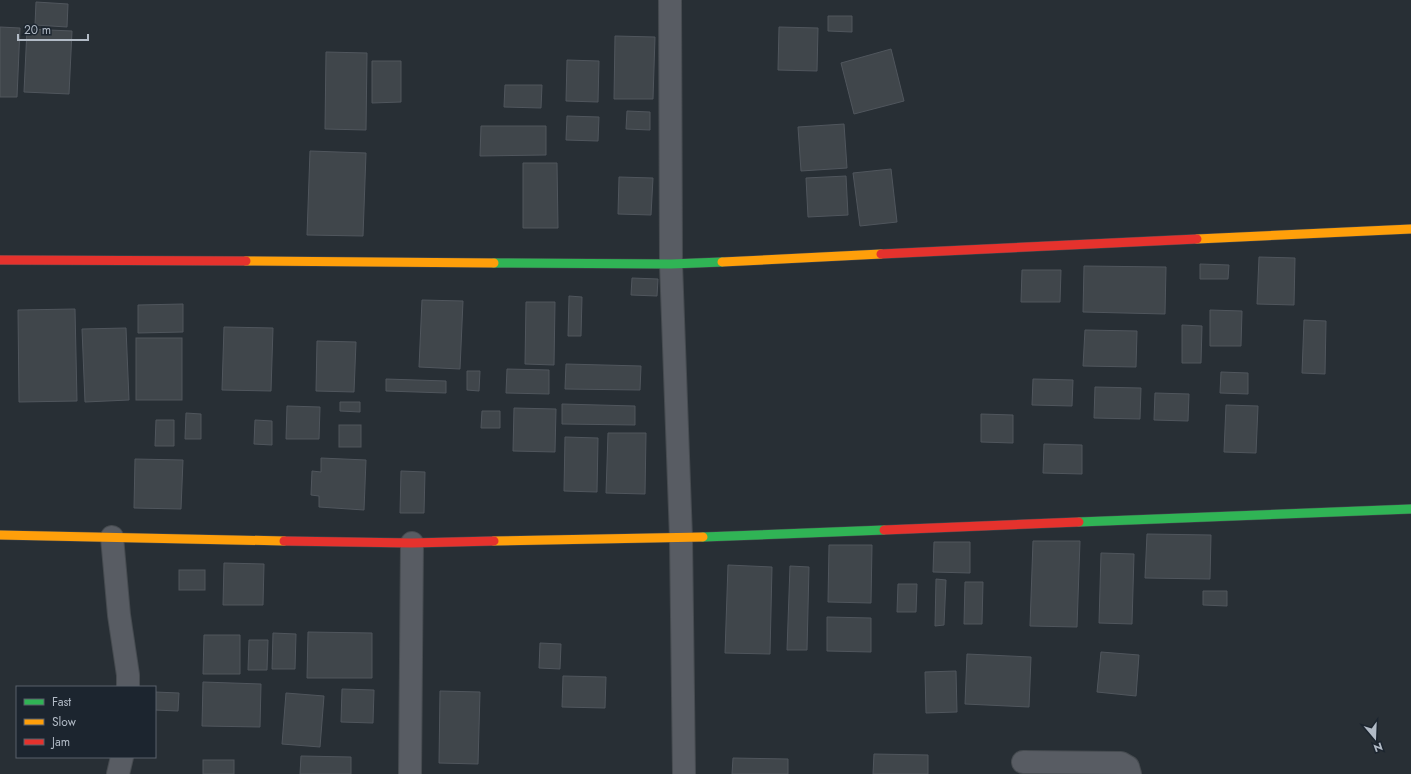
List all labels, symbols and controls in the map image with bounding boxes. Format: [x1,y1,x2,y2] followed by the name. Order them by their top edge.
[18,16,88,42] scale bar
[24,21,51,39] text: 20 m
[16,686,156,758] legend
[52,693,71,711] text: Fast
[52,713,77,731] text: Slow
[1355,718,1395,758] north arrow
[50,733,70,751] text: Jam
[1372,738,1385,756] text: N

